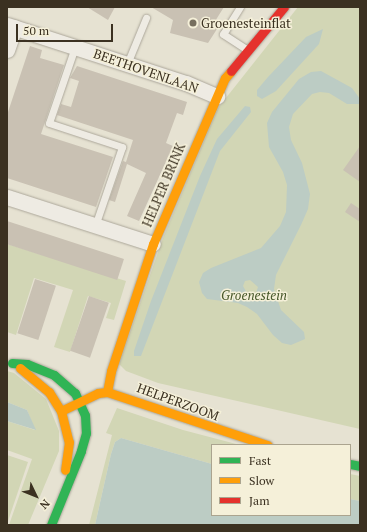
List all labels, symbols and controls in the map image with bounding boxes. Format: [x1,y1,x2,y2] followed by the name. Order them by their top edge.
[201,15,291,31] place label: Groenesteinflat
[18,16,115,42] scale bar
[188,18,198,28] marker: Groenesteinflat
[23,23,49,38] text: 50 m
[91,46,201,96] street label: BEETHOVENLAAN
[139,141,189,229] street label: HELPER BRINK
[221,287,287,303] park label: Groenestein
[135,380,221,424] street label: HELPERZOOM
[211,444,351,516] legend
[249,453,271,468] text: Fast
[249,473,274,488] text: Slow
[16,476,56,516] north arrow
[249,493,270,508] text: Jam
[37,496,53,512] text: N

